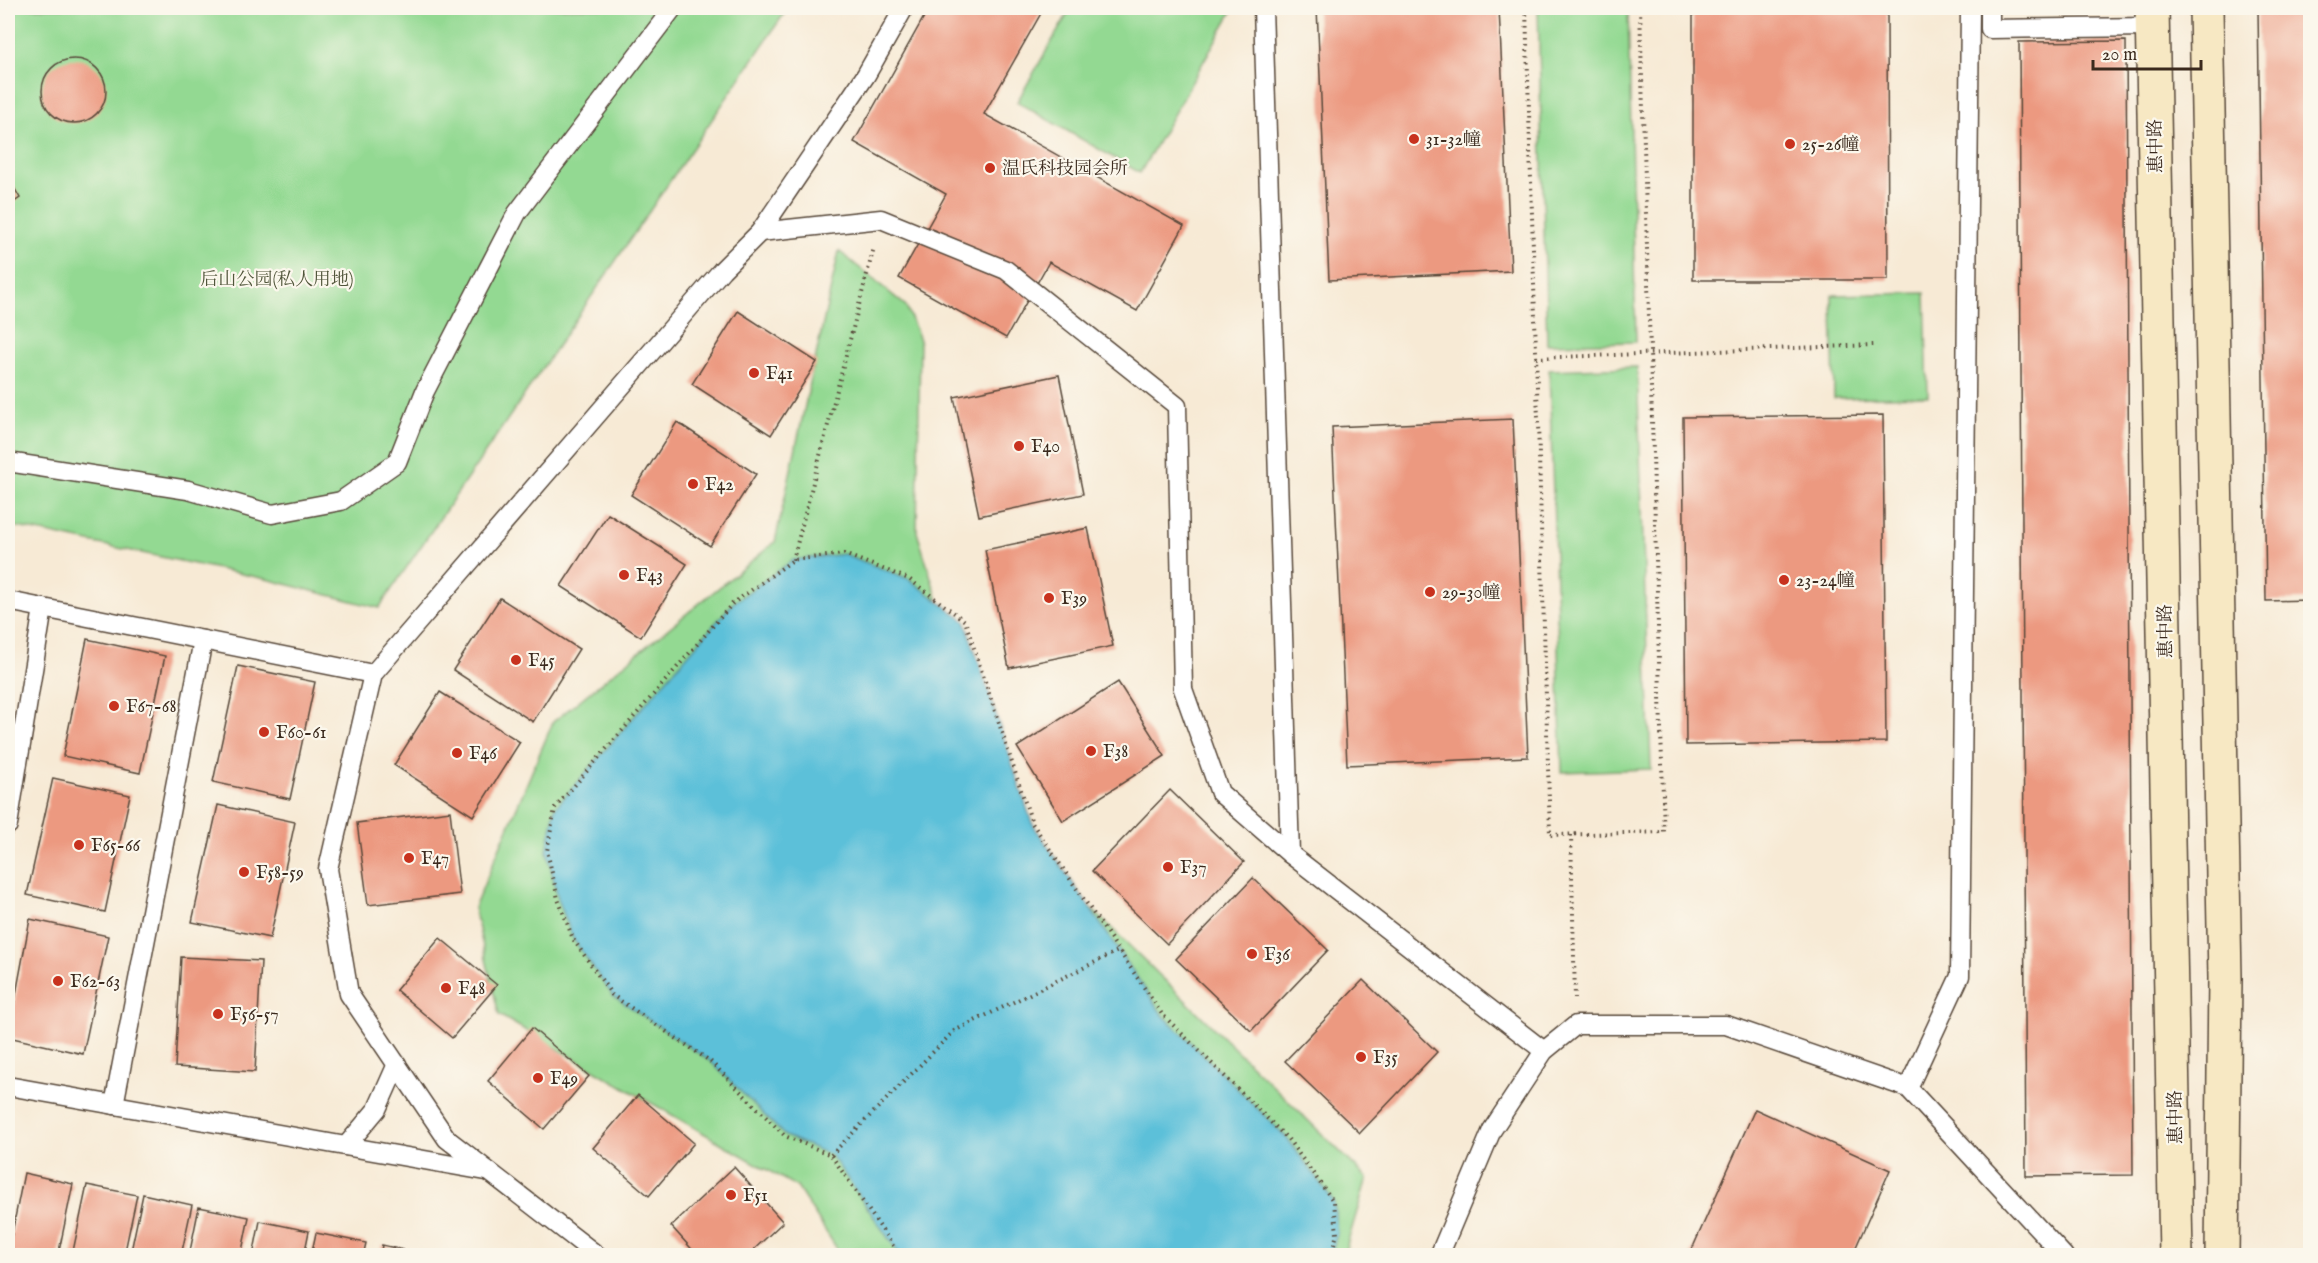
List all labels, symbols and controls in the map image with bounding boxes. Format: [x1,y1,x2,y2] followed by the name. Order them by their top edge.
[2093,33,2201,71] scale bar
[2102,44,2137,67] text: 20 m
[2145,119,2168,173] street label: 惠中路
[1426,129,1481,152] place label: 31-32幢
[1407,132,1421,146] marker: 31-32幢
[1802,134,1859,157] place label: 25-26幢
[1783,137,1797,151] marker: 25-26幢
[1002,158,1128,181] place label: 温氏科技园会所
[983,161,997,175] marker: 温氏科技园会所
[200,269,354,292] park label: 后山公园(私人用地)
[766,363,793,386] place label: F41
[747,366,761,380] marker: F41
[1031,436,1060,459] place label: F40
[1012,439,1026,453] marker: F40
[705,474,734,497] place label: F42
[686,477,700,491] marker: F42
[636,565,663,588] place label: F43
[617,568,631,582] marker: F43
[1796,570,1855,593] place label: 23-24幢
[1777,573,1791,587] marker: 23-24幢
[1442,582,1500,605] place label: 29-30幢
[1423,585,1437,599] marker: 29-30幢
[1061,588,1087,611] place label: F39
[1042,591,1056,605] marker: F39
[2155,604,2178,658] street label: 惠中路
[528,650,555,673] place label: F45
[509,653,523,667] marker: F45
[126,696,176,719] place label: F67-68
[107,699,121,713] marker: F67-68
[276,722,326,745] place label: F60-61
[257,725,271,739] marker: F60-61
[1103,741,1128,764] place label: F38
[469,743,497,766] place label: F46
[1084,744,1098,758] marker: F38
[450,746,464,760] marker: F46
[91,835,140,858] place label: F65-66
[72,838,86,852] marker: F65-66
[421,848,449,871] place label: F47
[402,851,416,865] marker: F47
[1180,857,1207,880] place label: F37
[1161,860,1175,874] marker: F37
[256,862,304,885] place label: F58-59
[237,865,251,879] marker: F58-59
[1264,944,1290,967] place label: F36
[1245,947,1259,961] marker: F36
[70,971,120,994] place label: F62-63
[51,974,65,988] marker: F62-63
[458,978,485,1001] place label: F48
[439,981,453,995] marker: F48
[230,1004,279,1027] place label: F56-57
[211,1007,225,1021] marker: F56-57
[1373,1047,1398,1070] place label: F35
[1354,1050,1368,1064] marker: F35
[550,1068,578,1091] place label: F49
[531,1071,545,1085] marker: F49
[2165,1090,2188,1144] street label: 惠中路
[743,1185,768,1208] place label: F51
[724,1188,738,1202] marker: F51

